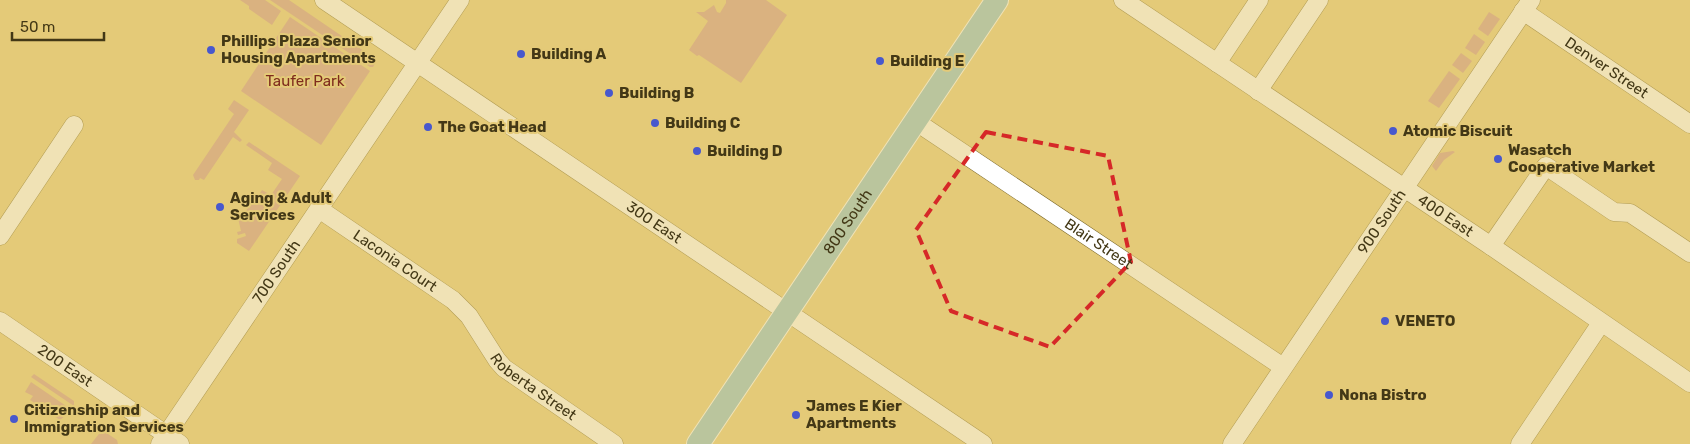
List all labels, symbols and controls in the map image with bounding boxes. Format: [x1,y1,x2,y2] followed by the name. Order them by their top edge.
[12,10,105,42] scale bar
[20,18,55,36] text: 50 m
[221,32,376,67] place label: Phillips Plaza Senior Housing Apartments
[1562,33,1652,102] street label: Denver Street
[205,44,217,56] marker: Phillips Plaza Senior Housing Apartments
[531,45,606,63] place label: Building A
[515,48,527,60] marker: Building A
[890,52,964,70] place label: Building E
[874,55,886,67] marker: Building E
[266,72,345,90] park label: Taufer Park
[619,84,694,102] place label: Building B
[603,87,615,99] marker: Building B
[665,114,741,132] place label: Building C
[649,117,661,129] marker: Building C
[438,118,546,136] place label: The Goat Head
[422,121,434,133] marker: The Goat Head
[1403,122,1512,140] place label: Atomic Biscuit
[1387,125,1399,137] marker: Atomic Biscuit
[1508,141,1655,176] place label: Wasatch Cooperative Market
[707,142,783,160] place label: Building D
[691,145,703,157] marker: Building D
[1492,153,1504,165] marker: Wasatch Cooperative Market
[819,186,876,258] street label: 800 South
[1354,186,1410,257] street label: 900 South
[230,189,332,224] place label: Aging & Adult Services
[1414,191,1477,241] street label: 400 East
[623,197,685,247] street label: 300 East
[214,201,226,213] marker: Aging & Adult Services
[1061,215,1136,273] street label: Blair Street
[350,226,441,296] street label: Laconia Court
[249,237,304,307] street label: 700 South
[1395,312,1455,330] place label: VENETO
[1379,315,1391,327] marker: VENETO
[34,341,96,391] street label: 200 East
[486,350,580,424] street label: Roberta Street
[1339,386,1427,404] place label: Nona Bistro
[1323,389,1335,401] marker: Nona Bistro
[806,397,902,432] place label: James E Kier Apartments
[24,401,184,436] place label: Citizenship and Immigration Services
[790,409,802,421] marker: James E Kier Apartments
[8,413,20,425] marker: Citizenship and Immigration Services

